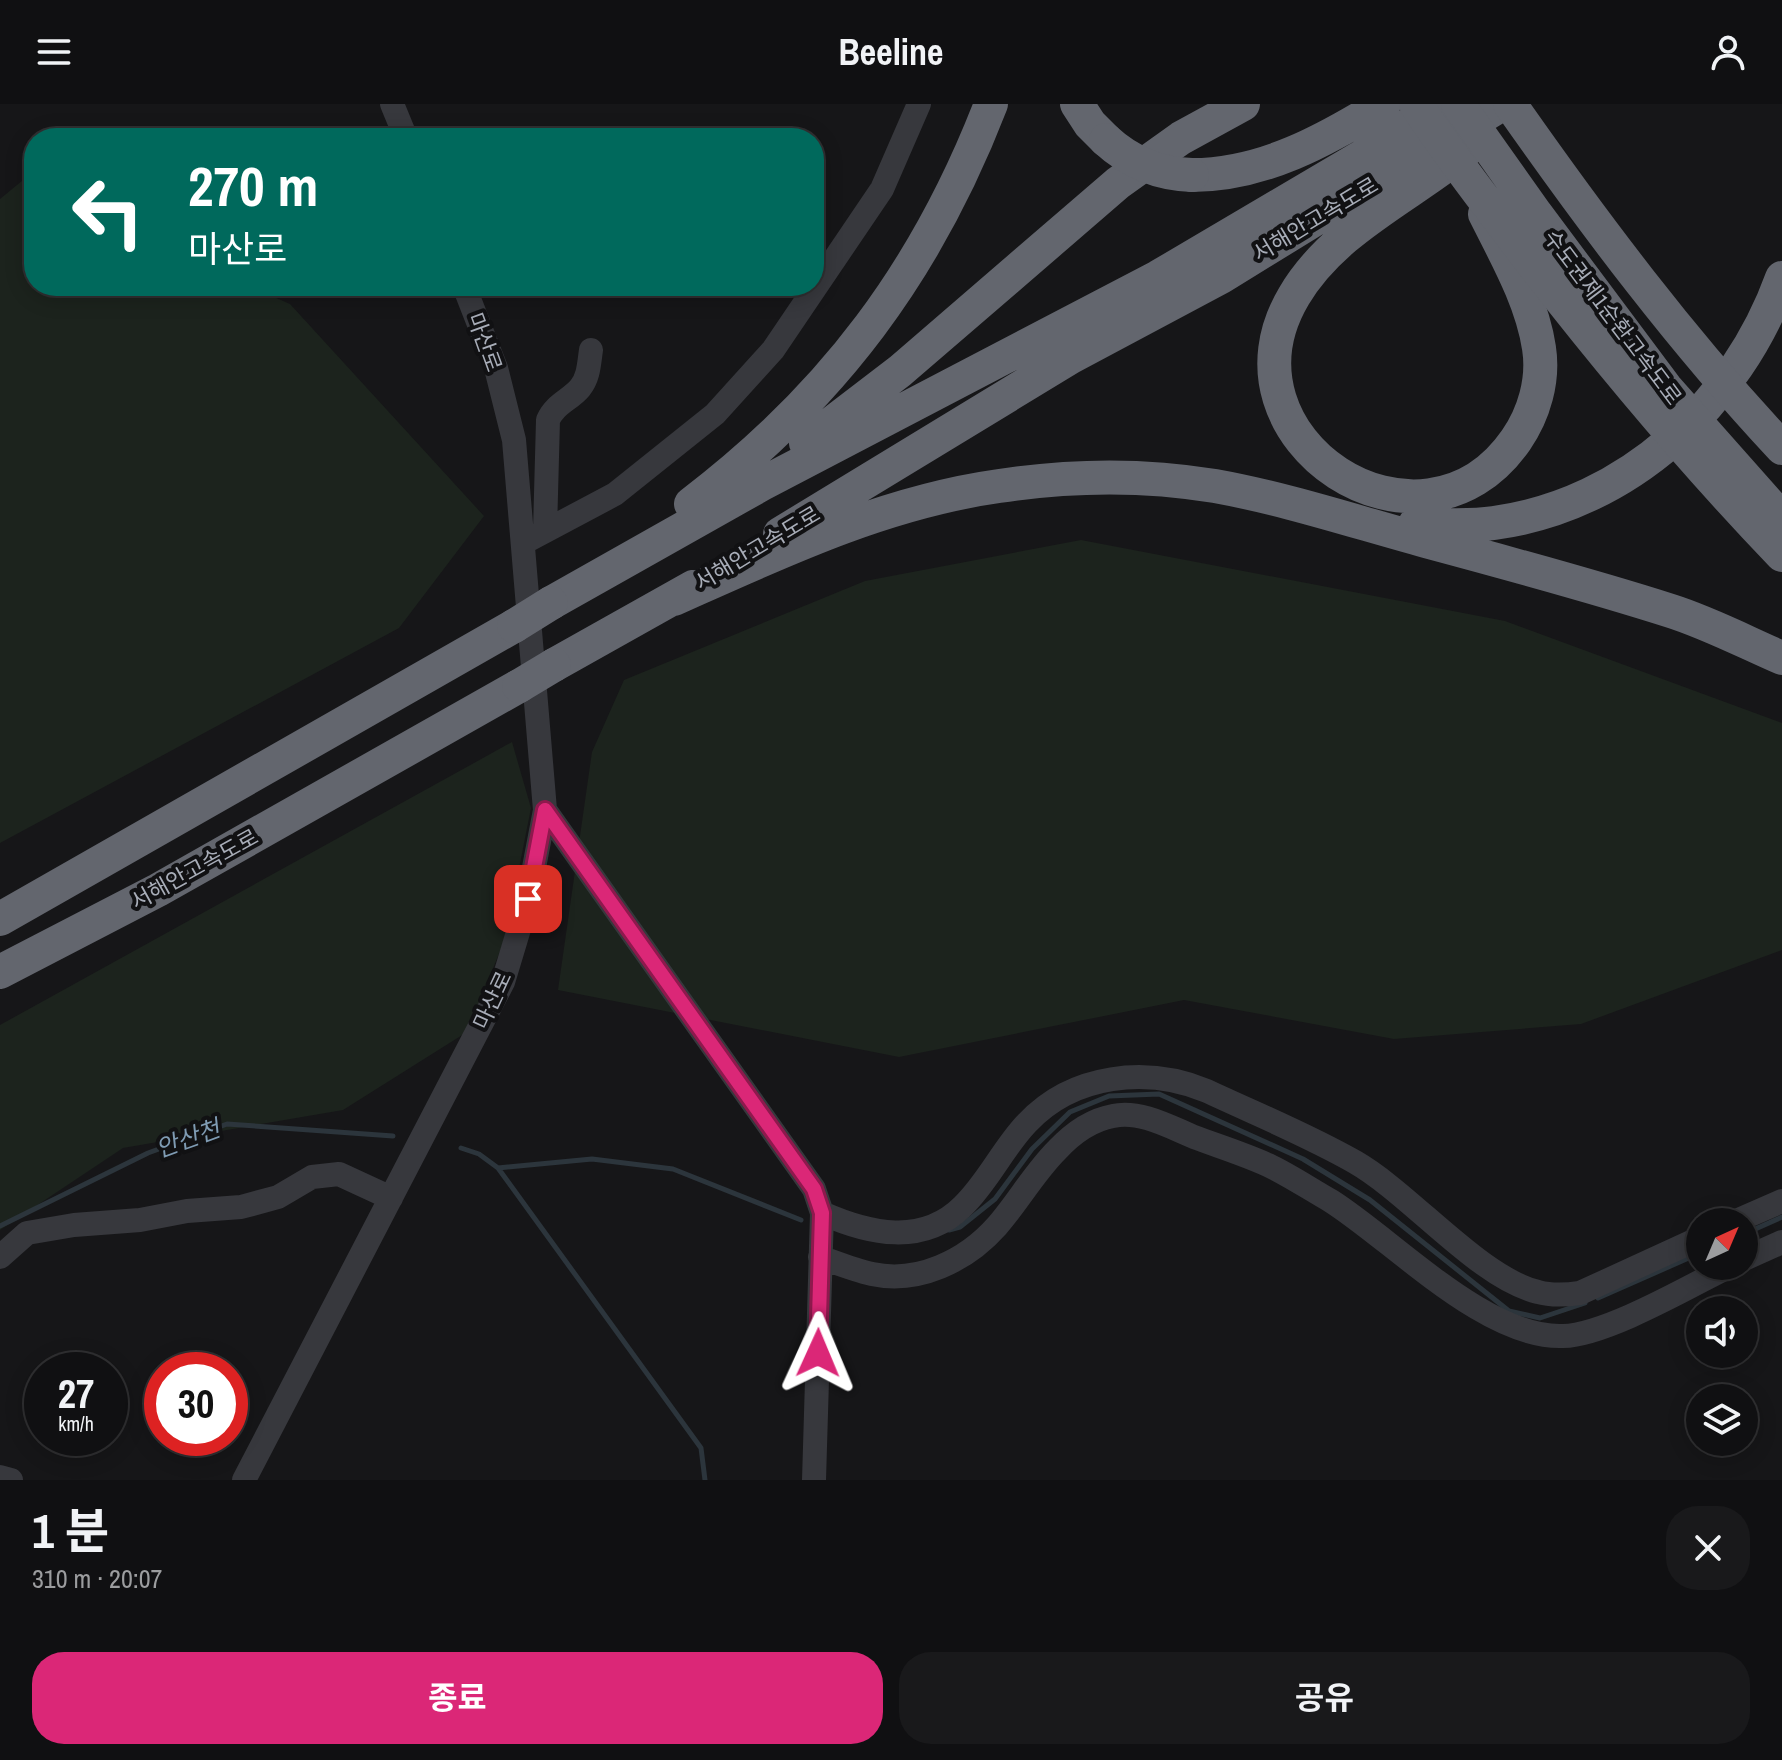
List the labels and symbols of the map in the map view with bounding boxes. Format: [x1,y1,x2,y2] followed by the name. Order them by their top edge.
[1247,170,1383,268] street label: 서해안고속도로
[1537,223,1689,411] street label: 수도권제1순환고속도로
[461,308,509,376] street label: 마산로
[689,499,825,597] street label: 서해안고속도로
[125,822,263,916] street label: 서해안고속도로
[494,865,562,933] pin
[466,966,518,1034] street label: 마산로
[151,1111,227,1164] water label: 안산천
[1686,1208,1758,1280] north arrow
[776,1311,860,1395] position arrow
[144,1352,248,1456] speed limit sign: 30

